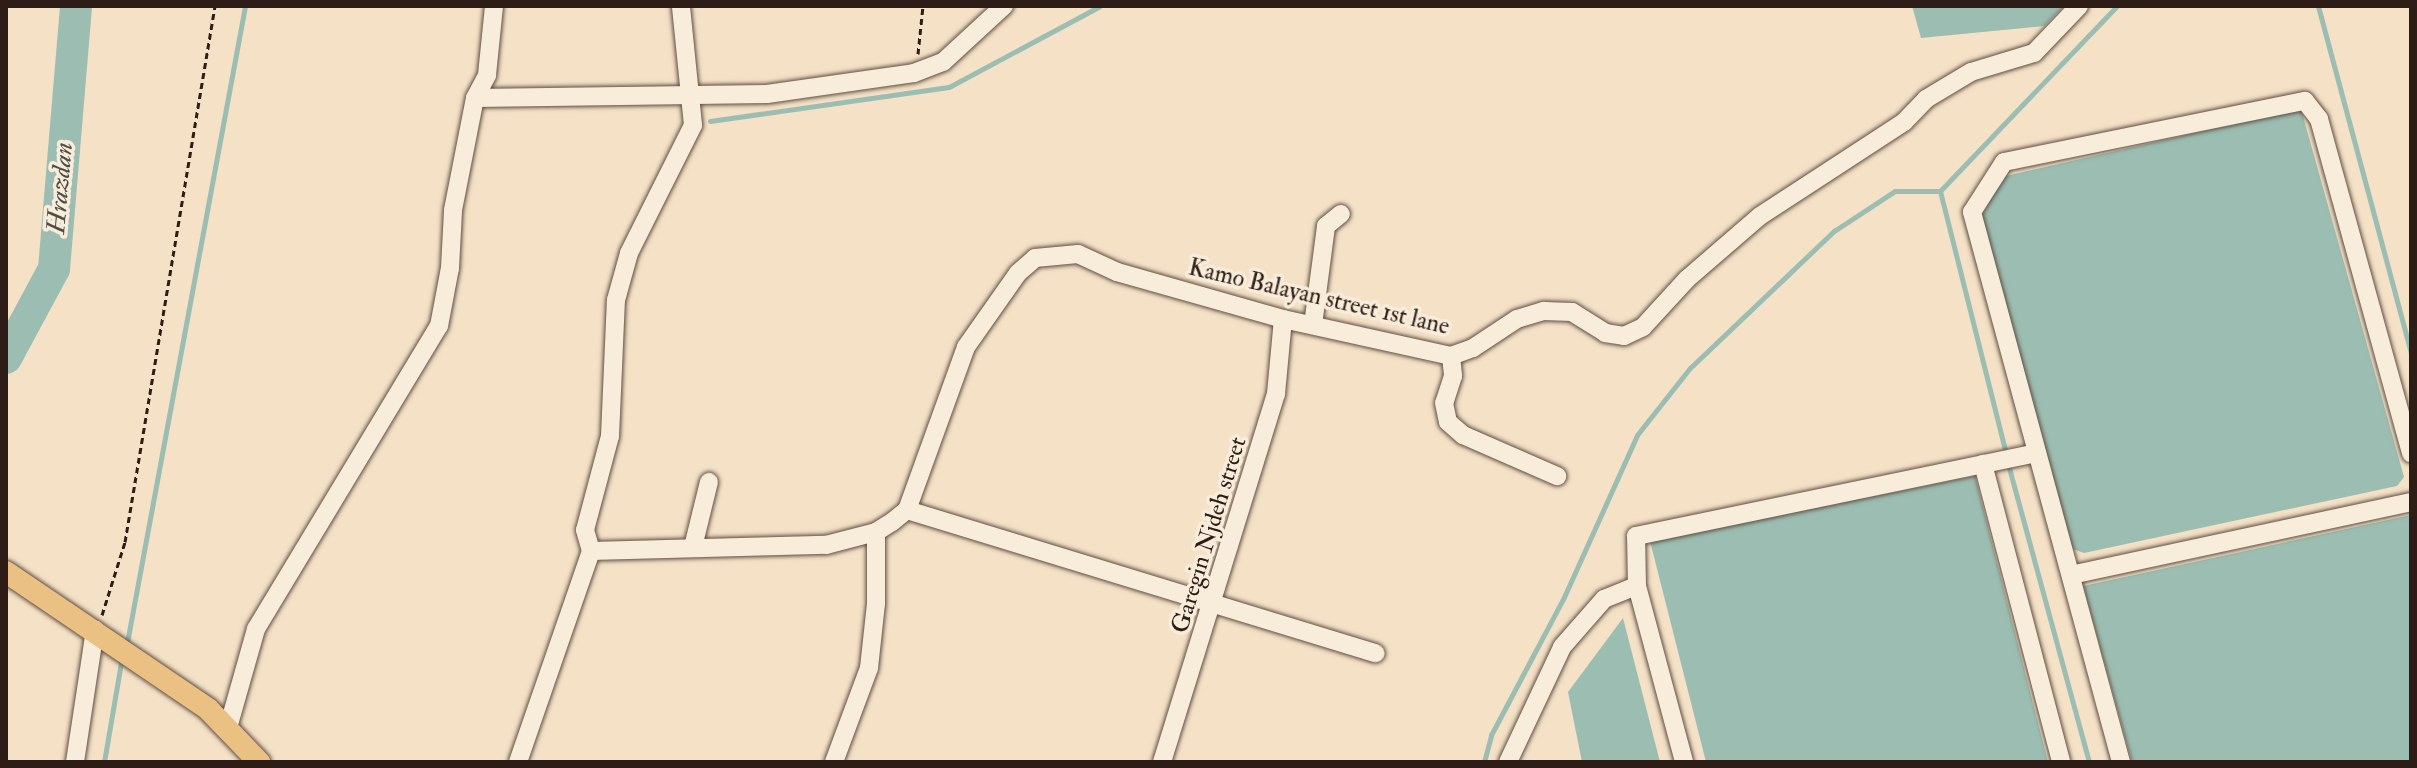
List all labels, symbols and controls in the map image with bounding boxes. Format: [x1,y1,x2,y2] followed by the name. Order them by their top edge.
[41,141,81,235] water label: Hrazdan
[1186,253,1452,341] street label: Kamo Balayan street 1st lane
[1165,433,1253,637] street label: Garegin Njdeh street

